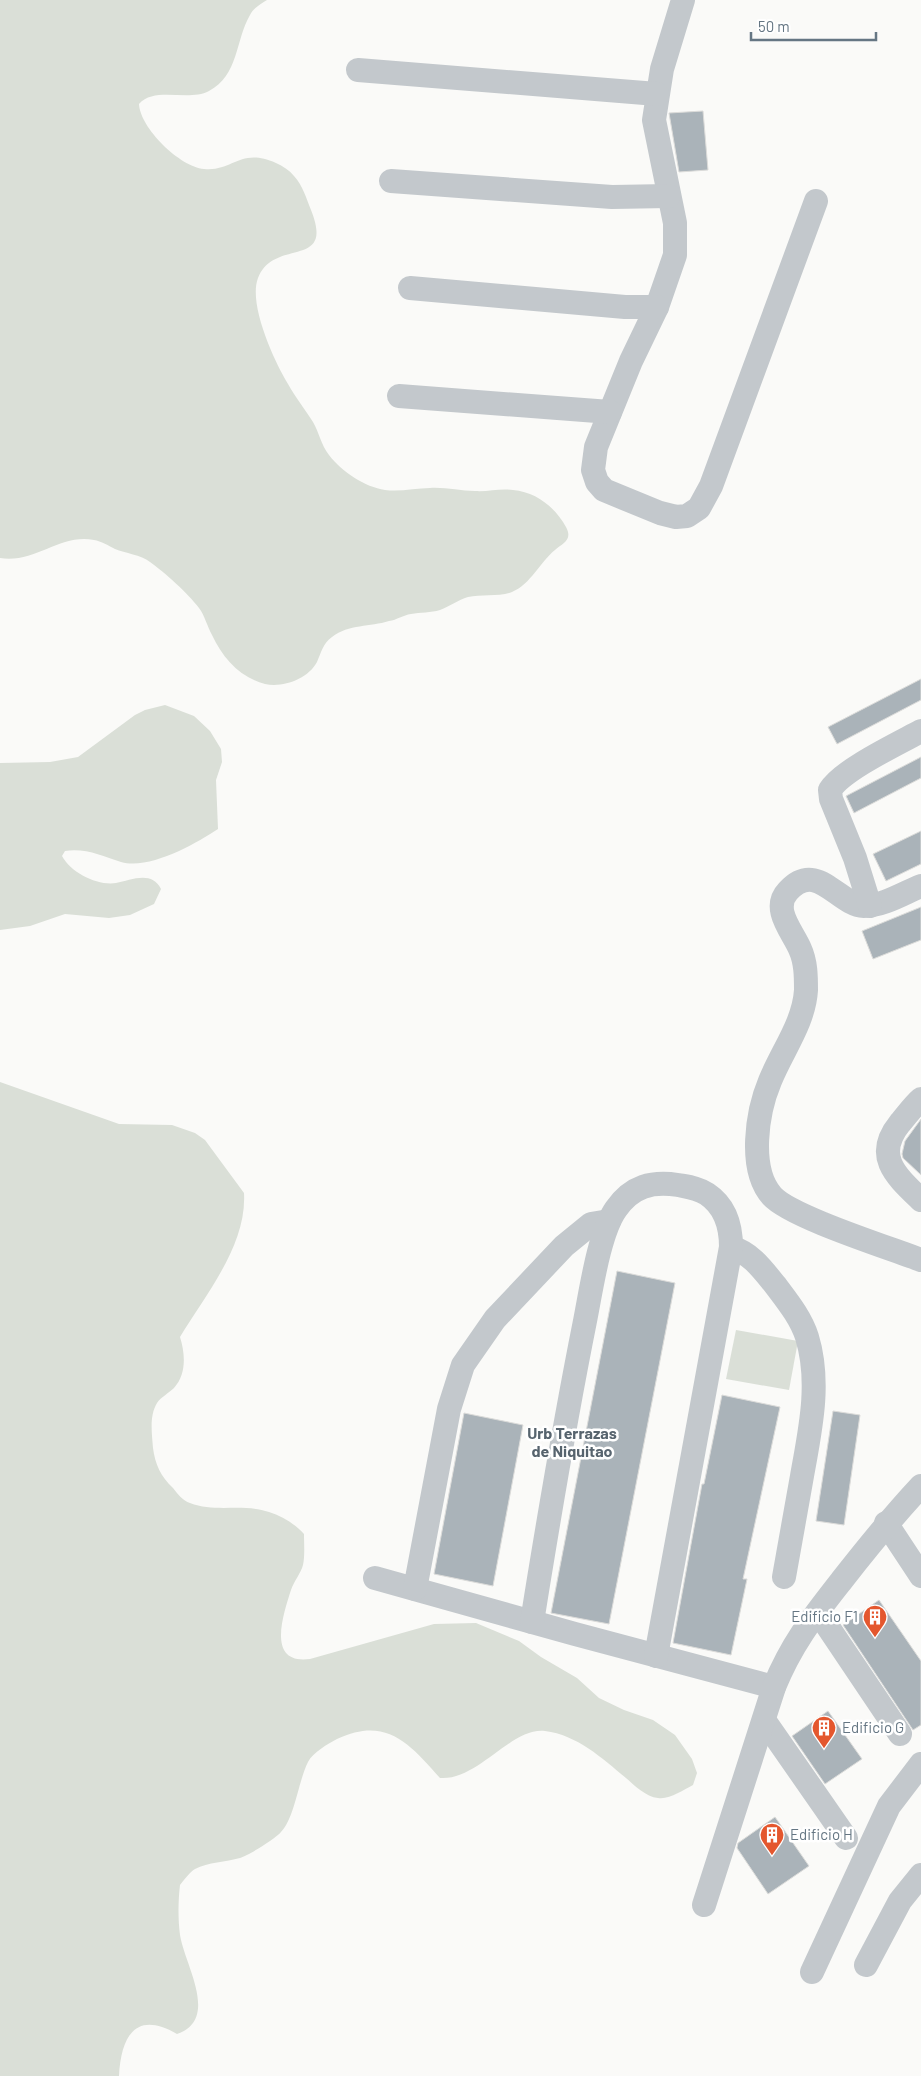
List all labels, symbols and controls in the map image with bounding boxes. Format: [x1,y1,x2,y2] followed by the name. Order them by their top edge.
[751,10,876,42] scale bar
[758,17,790,35] text: 50 m
[527,1423,617,1460] district label: Urb Terrazas de Niquitao
[862,1604,888,1638] building icon: Edificio F1
[791,1607,858,1625] place label: Edificio F1
[811,1715,837,1749] building icon: Edificio G
[842,1718,904,1736] place label: Edificio G
[759,1822,785,1856] building icon: Edificio H
[790,1825,853,1843] place label: Edificio H

